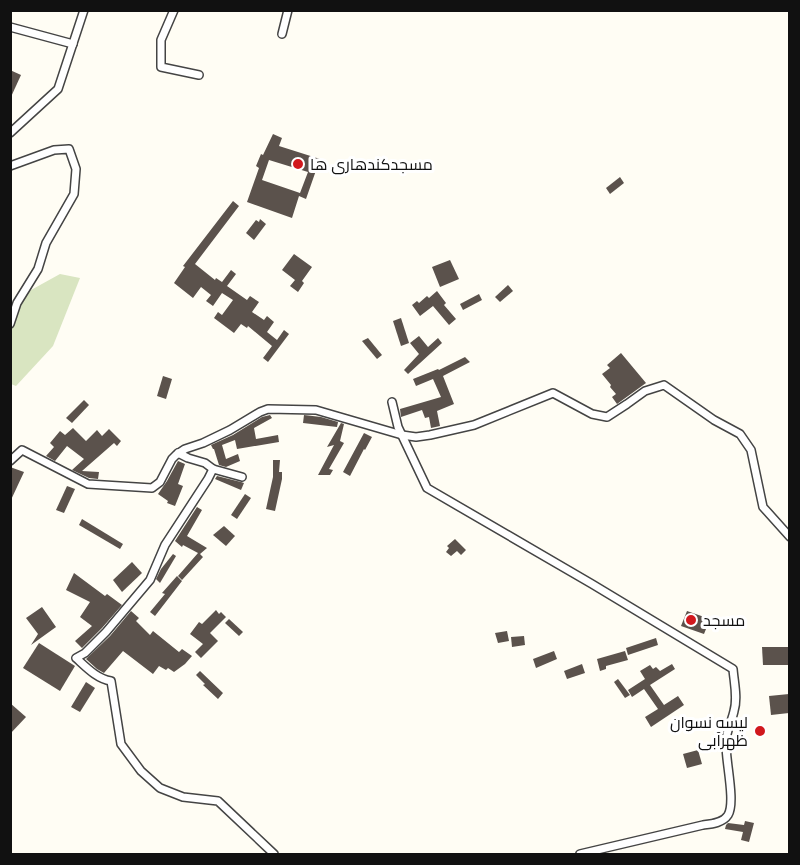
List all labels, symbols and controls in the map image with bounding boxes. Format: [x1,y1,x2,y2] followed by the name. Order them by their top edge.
[310,153,433,175] place label: مسجدکندهاری ها
[291,157,305,171] marker: مسجدکندهاری ها
[703,609,745,631] place label: مسجد
[684,613,698,627] marker: مسجد
[670,711,748,751] place label: لیسه نسوان ظهرآبی
[753,724,767,738] marker: لیسه نسوان ظهرآبی

